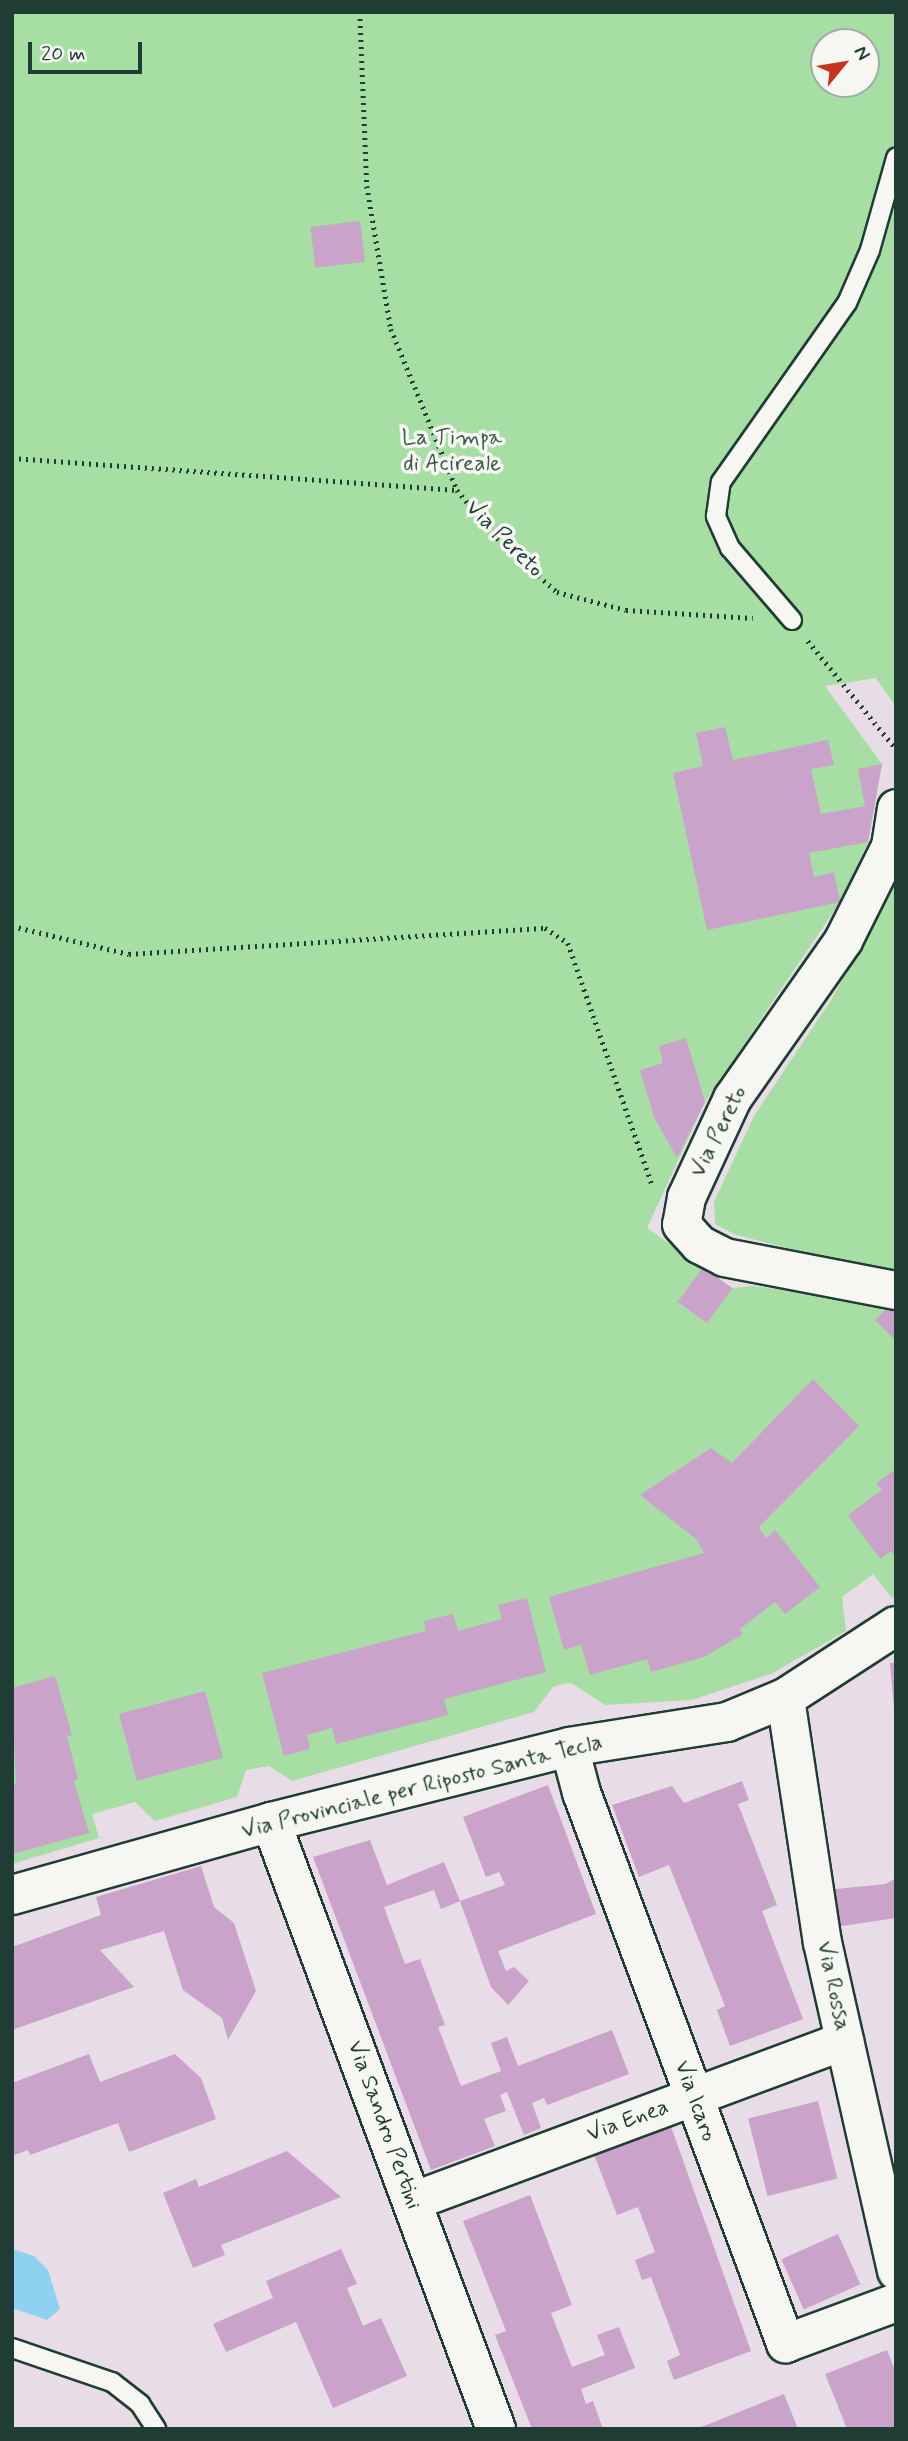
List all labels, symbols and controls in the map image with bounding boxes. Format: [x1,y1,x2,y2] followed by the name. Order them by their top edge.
[32,28,145,72] scale bar
[810,28,880,98] north arrow
[41,40,86,68] text: 20 m
[848,42,876,65] text: N
[403,424,501,478] park label: La Timpa di Acireale
[459,494,549,584] street label: Via Pereto
[684,1082,754,1182] street label: Via Pereto
[240,1729,604,1845] street label: Via Provinciale per Riposto Santa Tecla
[810,1938,856,2034] street label: Via Rossa
[341,2038,427,2212] street label: Via Sandro Pertini
[667,2055,723,2147] street label: Via Icaro
[583,2093,673,2149] street label: Via Enea

